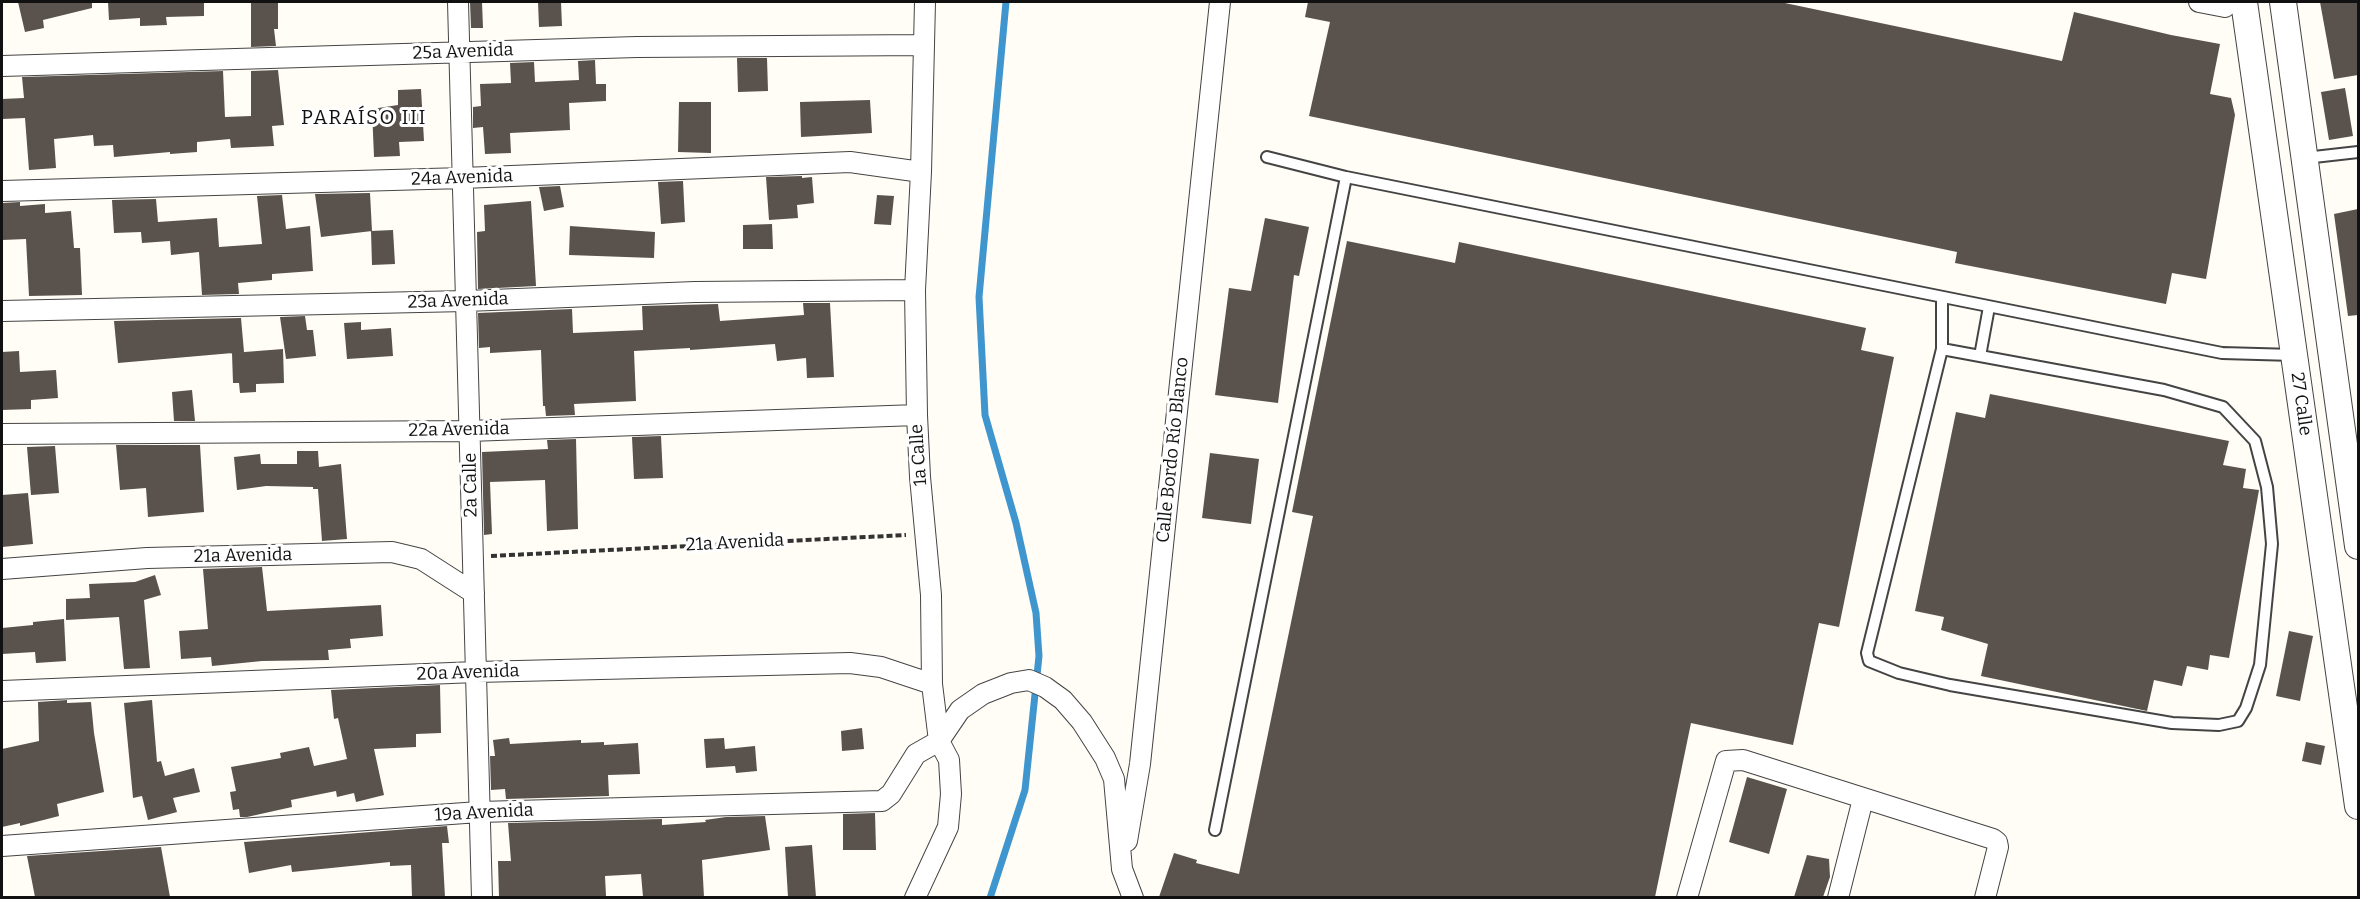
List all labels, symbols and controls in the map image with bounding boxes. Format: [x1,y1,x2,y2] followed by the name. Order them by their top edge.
[412,39,514,65] street label: 25a Avenida
[301,106,427,130] district label: PARAÍSO III
[411,165,513,191] street label: 24a Avenida
[407,288,509,314] street label: 23a Avenida
[1153,356,1193,544] street label: Calle Bordo Río Blanco
[2286,371,2316,437] street label: 27 Calle
[408,418,510,442] street label: 22a Avenida
[906,423,932,487] street label: 1a Calle
[460,453,482,517] street label: 2a Calle
[685,530,785,556] street label: 21a Avenida
[194,544,292,568] street label: 21a Avenida
[416,660,520,686] street label: 20a Avenida
[434,800,534,826] street label: 19a Avenida

